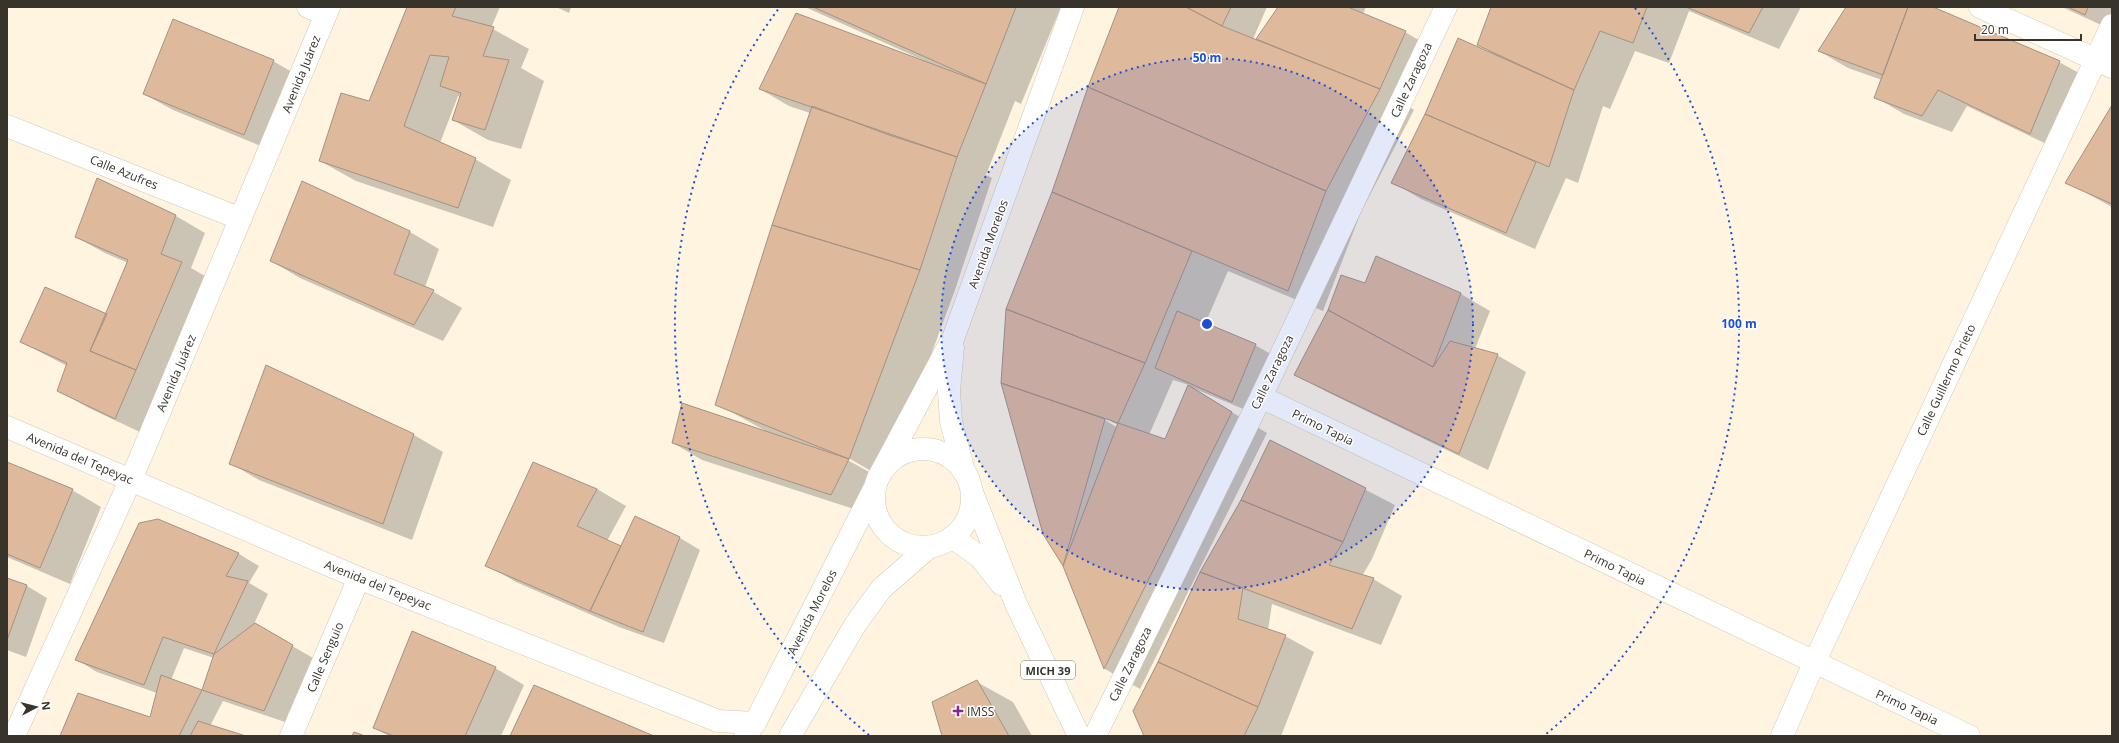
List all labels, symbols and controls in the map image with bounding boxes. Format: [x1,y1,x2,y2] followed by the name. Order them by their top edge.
[1975,16,2081,42] scale bar
[1981,21,2009,38] text: 20 m
[278,32,324,115] street label: Avenida Juárez
[1386,40,1436,120] street label: Calle Zaragoza
[1193,49,1221,66] text: 50 m
[87,151,161,193] street label: Calle Azufres
[964,197,1012,291] street label: Avenida Morelos
[1721,315,1757,332] text: 100 m
[1200,317,1214,331] centre of rings
[1913,321,1979,439] street label: Calle Guillermo Prieto
[152,331,200,414] street label: Avenida Juárez
[1247,332,1297,412] street label: Calle Zaragoza
[1289,405,1357,449] street label: Primo Tapia
[24,428,136,488] street label: Avenida del Tepeyac
[1581,545,1649,589] street label: Primo Tapia
[322,556,434,614] street label: Avenida del Tepeyac
[783,566,841,657] street label: Avenida Morelos
[303,619,347,695] street label: Calle Senguio
[1105,624,1155,704] street label: Calle Zaragoza
[1021,661,1075,679] road number: MICH 39
[1873,685,1941,729] street label: Primo Tapia
[16,687,56,727] north arrow
[38,700,54,711] text: N
[967,703,994,720] place label: IMSS
[952,705,964,717] marker: IMSS

